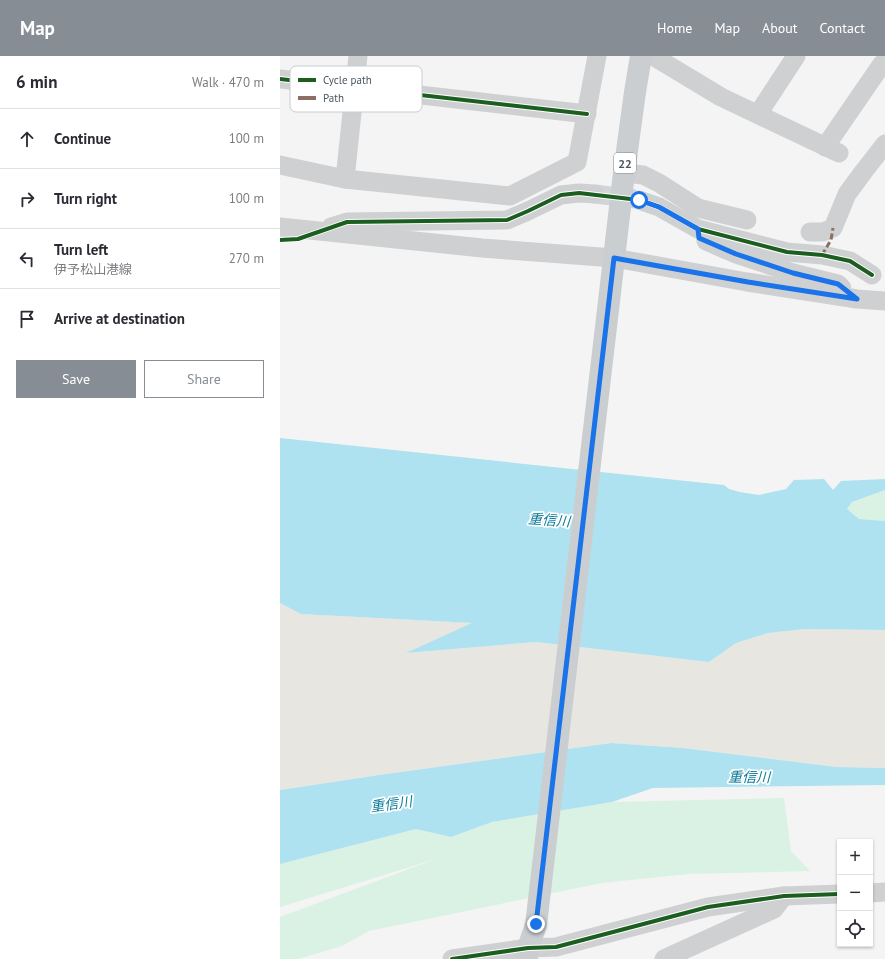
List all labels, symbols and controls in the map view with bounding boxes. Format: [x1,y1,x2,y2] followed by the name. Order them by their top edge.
[20,16,55,40] text: Map
[657,19,692,37] text: Home
[714,19,740,37] text: Map
[762,19,798,37] text: About
[820,19,865,37] text: Contact
[290,66,422,112] legend
[16,71,57,93] text: 6 min
[323,73,372,87] text: Cycle path
[192,74,264,91] text: Walk · 470 m
[323,91,344,105] text: Path
[16,128,38,150] icon: ahead
[54,129,111,148] text: Continue
[229,130,264,147] text: 100 m
[614,153,636,173] road number: 22
[16,188,38,210] icon: right
[54,189,117,208] text: Turn right
[229,190,264,207] text: 100 m
[630,191,648,209] route start
[54,240,108,259] text: Turn left
[16,248,38,270] icon: left
[229,250,264,267] text: 270 m
[54,261,132,278] text: 伊予松山港線
[16,308,38,330] icon: arrive
[54,309,185,328] text: Arrive at destination
[16,360,136,398] button: Save
[144,360,264,398] button: Share
[527,510,573,531] water label: 重信川
[728,768,772,786] water label: 重信川
[369,792,415,816] water label: 重信川
[837,839,873,947] map controls
[837,839,873,875] button: +
[837,875,873,911] button: −
[837,911,873,947] button: locate
[527,915,545,933] route end

